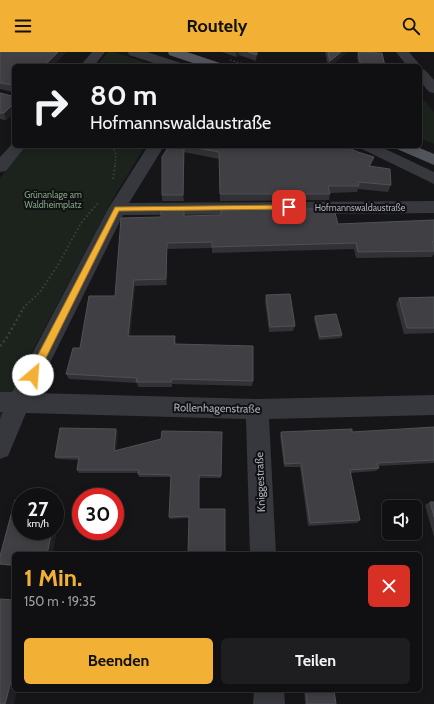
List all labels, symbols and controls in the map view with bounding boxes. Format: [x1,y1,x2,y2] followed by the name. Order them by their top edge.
[12,15,34,37] icon: menu
[187,15,247,37] text: Routely
[400,15,422,37] icon: search
[90,78,157,112] text: 80 m
[24,80,76,132] icon: right
[90,112,271,134] text: Hofmannswaldaustraße
[24,189,82,210] park label: Grünanlage am Waldheimplatz
[272,190,306,224] pin
[278,196,300,218] icon: arrive
[315,202,406,213] street label: Hofmannswaldaustraße
[12,354,54,396] position arrow
[174,400,261,416] street label: Rollenhagenstraße
[252,451,268,512] street label: Kniggestraße
[72,488,124,540] speed limit sign: 30
[28,497,48,521] text: 27
[382,500,422,540] map controls
[382,500,422,540] button: sound
[27,517,49,530] text: km/h
[24,563,82,592] text: 1 Min.
[368,565,410,607] button: close
[24,593,96,609] text: 150 m · 19:35
[24,638,213,684] button: Beenden
[221,638,410,684] button: Teilen

